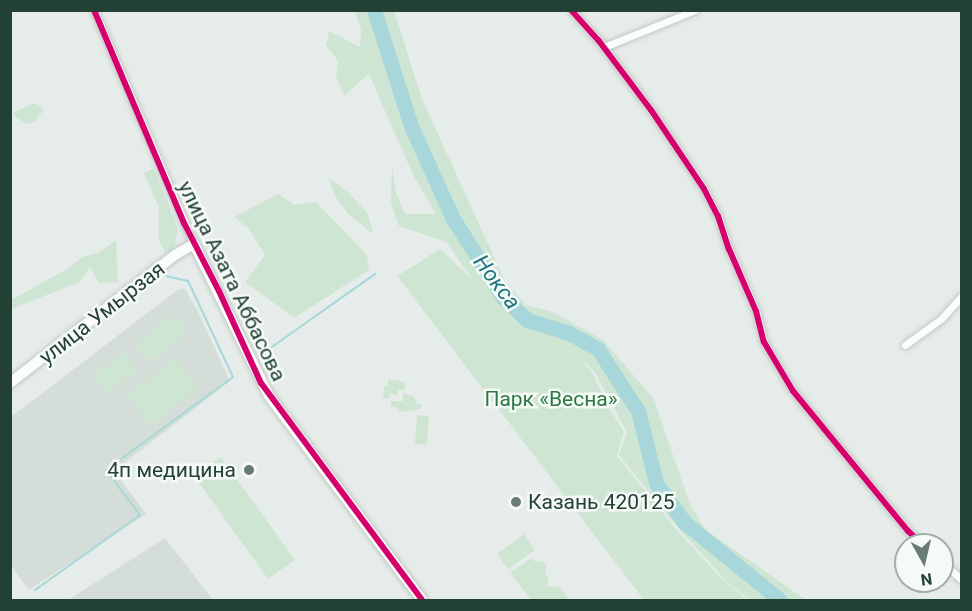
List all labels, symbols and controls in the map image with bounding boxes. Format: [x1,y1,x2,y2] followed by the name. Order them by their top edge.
[172,177,292,385] street label: улица Азата Аббасова
[468,249,526,315] water label: Нокса
[34,256,170,370] street label: улица Умырзая
[484,386,618,412] park label: Парк «Весна»
[107,457,236,483] place label: 4п медицина
[240,461,258,479] marker: 4п медицина
[528,489,675,515] place label: Казань 420125
[509,495,523,509] marker: Казань 420125
[894,533,954,593] north arrow
[919,569,933,590] text: N

